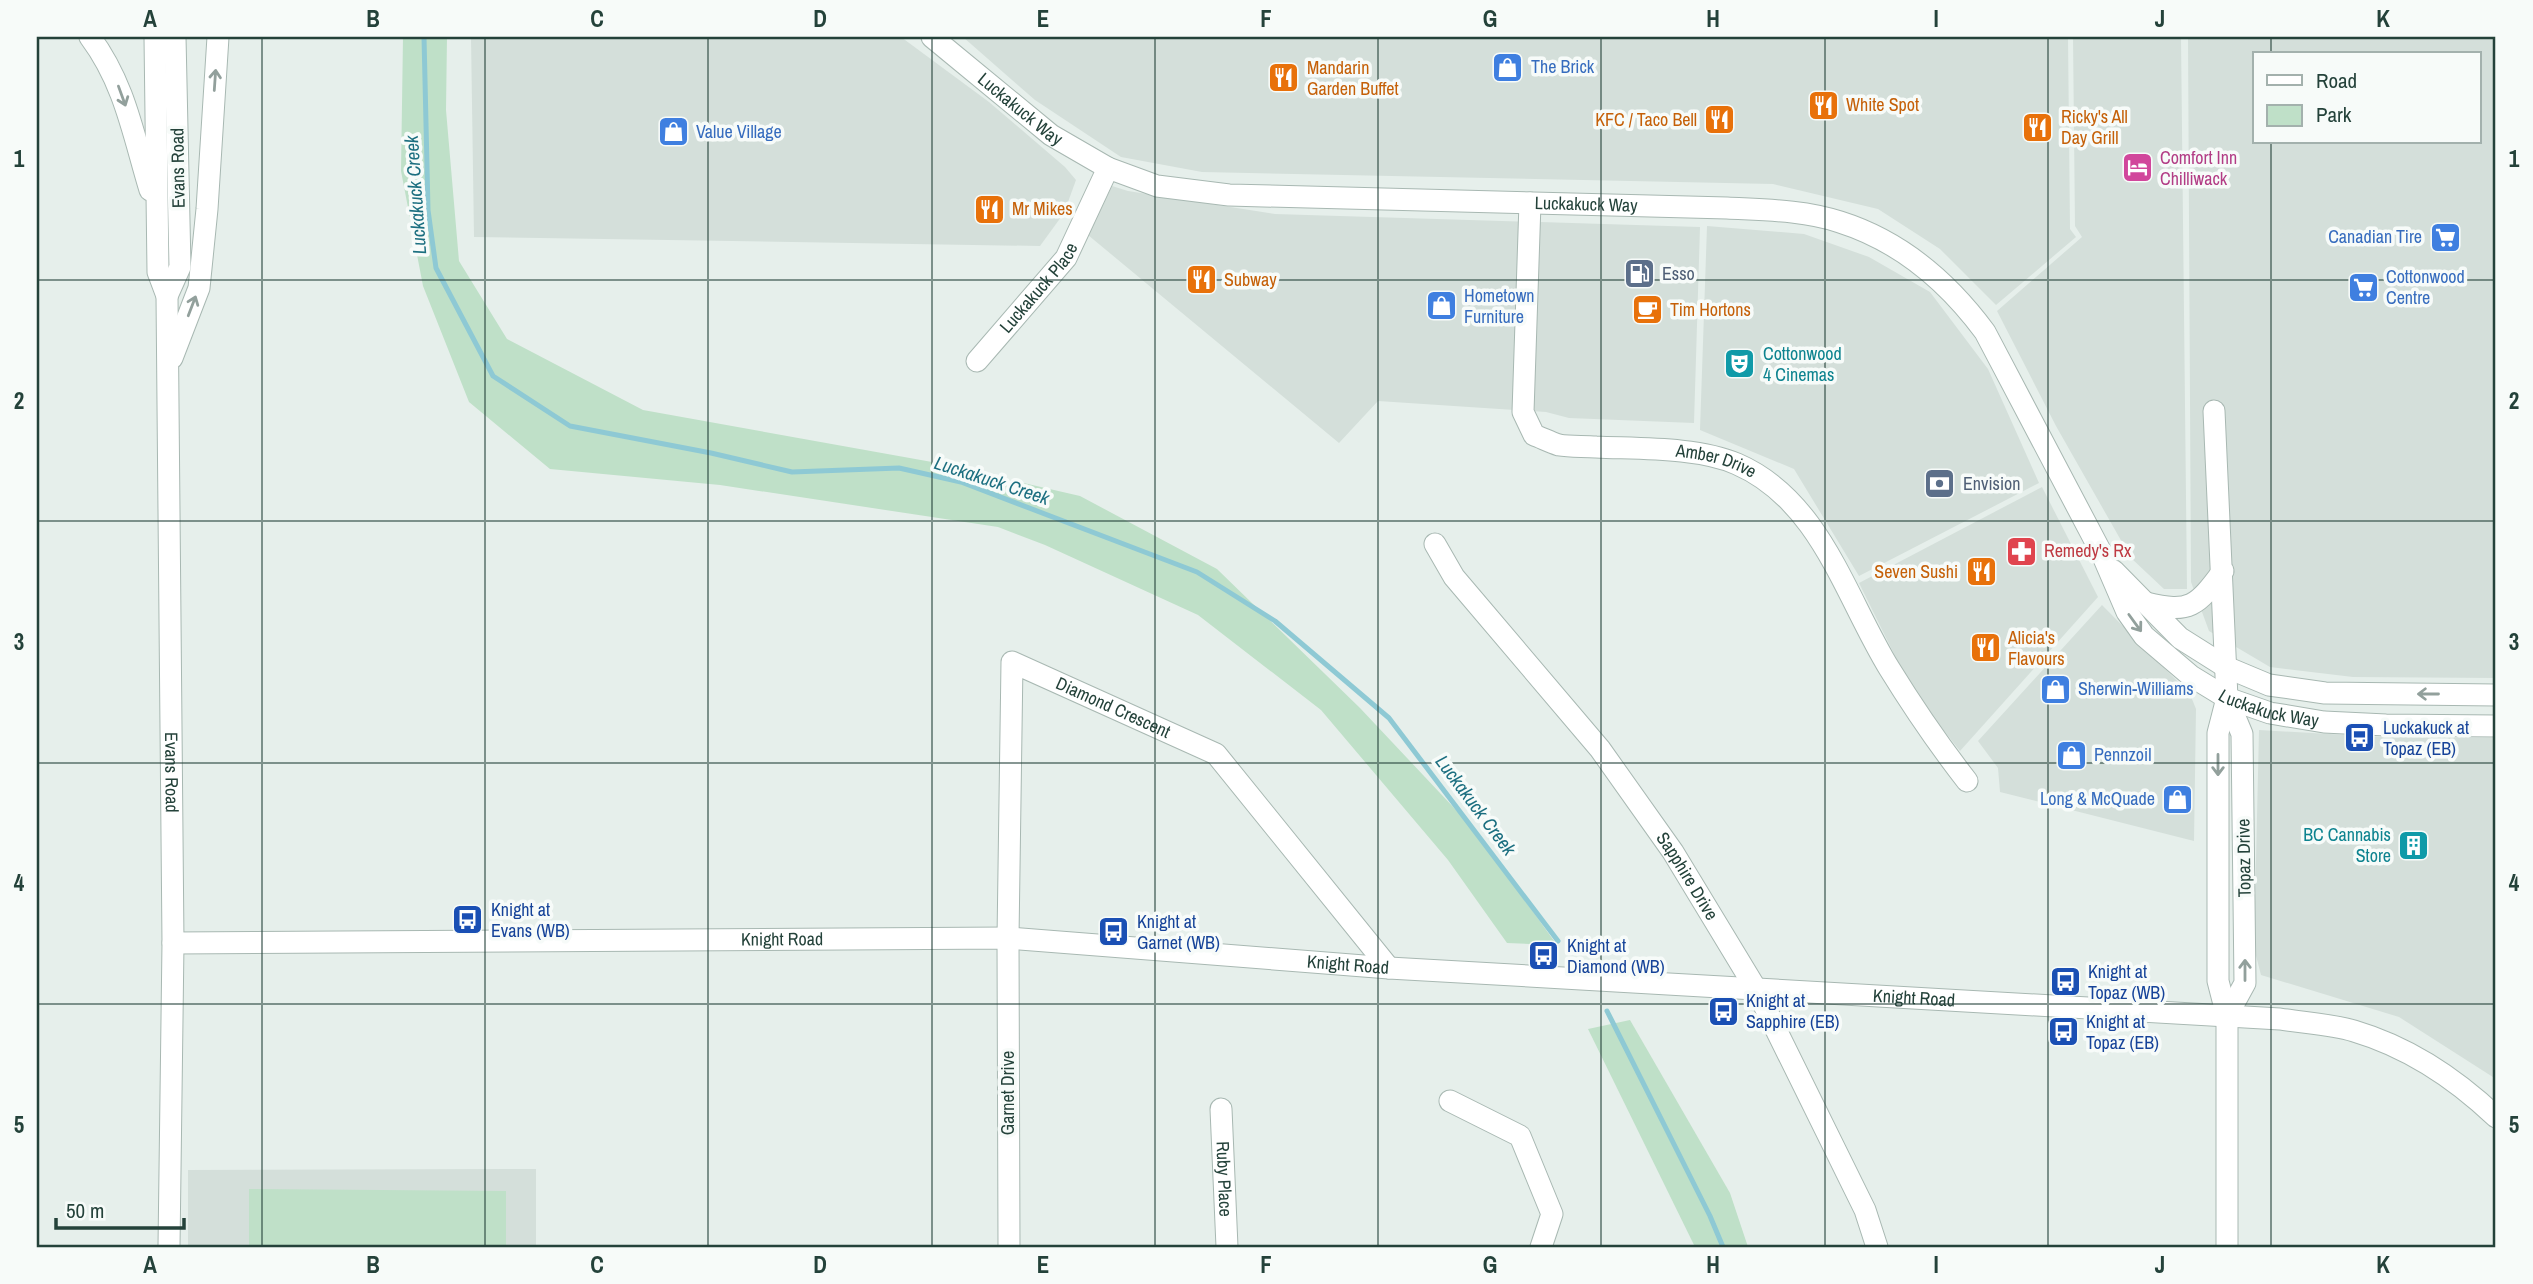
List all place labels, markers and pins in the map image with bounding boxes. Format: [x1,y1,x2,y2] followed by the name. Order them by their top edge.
[1491,50,1525,84] shop icon: The Brick
[1531,54,1595,79] place label: The Brick
[1307,55,1399,101] place label: Mandarin Garden Buffet
[1267,61,1301,95] restaurant icon: Mandarin Garden Buffet
[1806,88,1840,122] restaurant icon: White Spot
[1846,92,1919,117] place label: White Spot
[1703,103,1737,137] restaurant icon: KFC / Taco Bell
[2061,104,2128,150] place label: Ricky's All Day Grill
[1595,107,1697,132] place label: KFC / Taco Bell
[2021,110,2055,144] restaurant icon: Ricky's All Day Grill
[656,115,690,149] shop icon: Value Village
[696,119,782,144] place label: Value Village
[2160,145,2237,191] place label: Comfort Inn Chilliwack
[2120,151,2154,185] hotel icon: Comfort Inn Chilliwack
[972,192,1006,226] restaurant icon: Mr Mikes
[1012,196,1073,221] place label: Mr Mikes
[2428,220,2462,254] supermarket icon: Canadian Tire
[2328,224,2422,249] place label: Canadian Tire
[1622,257,1656,291] fuel station icon: Esso
[1662,261,1695,286] place label: Esso
[1184,263,1218,297] restaurant icon: Subway
[2386,264,2465,310] place label: Cottonwood Centre
[1224,267,1277,292] place label: Subway
[2346,270,2380,304] supermarket icon: Cottonwood Centre
[1464,283,1535,329] place label: Hometown Furniture
[1424,289,1458,323] shop icon: Hometown Furniture
[1630,293,1664,327] cafe icon: Tim Hortons
[1670,297,1751,322] place label: Tim Hortons
[1763,341,1842,387] place label: Cottonwood 4 Cinemas
[1723,347,1757,381] theatre icon: Cottonwood 4 Cinemas
[1923,467,1957,501] bank icon: Envision
[1963,471,2020,496] place label: Envision
[2004,534,2038,568] pharmacy icon: Remedy's Rx
[2044,538,2132,563] place label: Remedy's Rx
[1964,555,1998,589] restaurant icon: Seven Sushi
[1874,559,1958,584] place label: Seven Sushi
[2007,625,2065,671] place label: Alicia's Flavours
[1968,631,2002,665] restaurant icon: Alicia's Flavours
[2038,672,2072,706] shop icon: Sherwin-Williams
[2078,676,2194,701] place label: Sherwin-Williams
[2383,715,2469,761] place label: Luckakuck at Topaz (EB)
[2343,721,2377,755] bus stop icon: Luckakuck at Topaz (EB)
[2054,738,2088,772] shop icon: Pennzoil
[2094,742,2151,767] place label: Pennzoil
[2161,782,2195,816] shop icon: Long & McQuade
[2040,786,2155,811] place label: Long & McQuade
[2303,822,2391,868] place label: BC Cannabis Store
[2397,828,2431,862] building icon: BC Cannabis Store
[491,897,570,943] place label: Knight at Evans (WB)
[451,903,485,937] bus stop icon: Knight at Evans (WB)
[1137,909,1220,955] place label: Knight at Garnet (WB)
[1097,915,1131,949] bus stop icon: Knight at Garnet (WB)
[1567,933,1665,979] place label: Knight at Diamond (WB)
[1527,939,1561,973] bus stop icon: Knight at Diamond (WB)
[2088,959,2165,1005] place label: Knight at Topaz (WB)
[2048,965,2082,999] bus stop icon: Knight at Topaz (WB)
[1746,988,1840,1034] place label: Knight at Sapphire (EB)
[1706,994,1740,1028] bus stop icon: Knight at Sapphire (EB)
[2086,1009,2159,1055] place label: Knight at Topaz (EB)
[2046,1015,2080,1049] bus stop icon: Knight at Topaz (EB)

